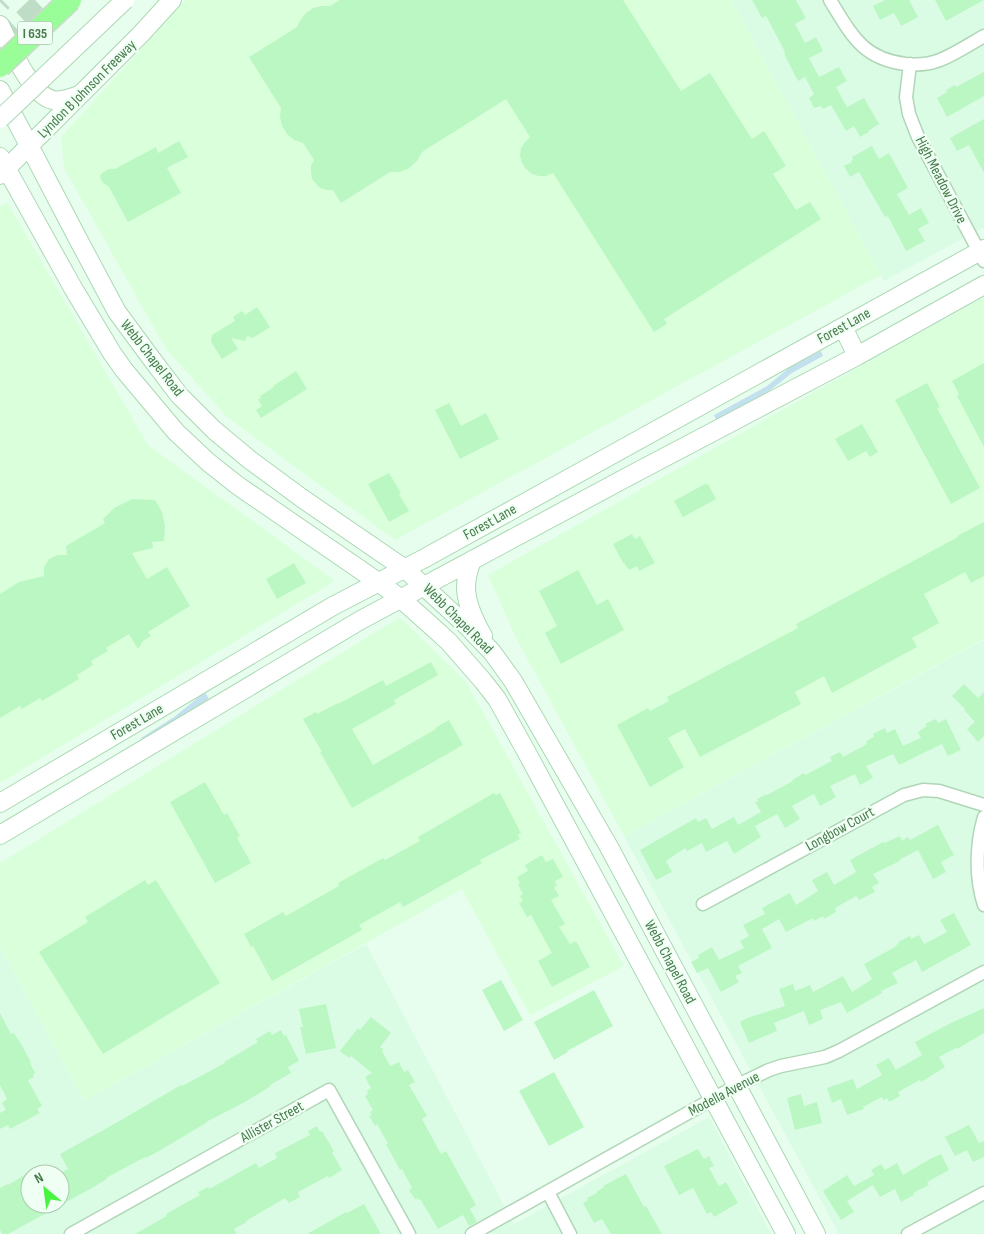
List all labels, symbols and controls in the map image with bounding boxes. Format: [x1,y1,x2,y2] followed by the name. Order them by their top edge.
[18,22,52,44] road number: I 635
[34,36,140,142] street label: Lyndon B Johnson Freeway
[911,133,971,227] street label: High Meadow Drive
[814,304,874,348] street label: Forest Lane
[116,316,188,400] street label: Webb Chapel Road
[460,500,520,544] street label: Forest Lane
[419,580,497,658] street label: Webb Chapel Road
[107,699,167,745] street label: Forest Lane
[802,802,878,856] street label: Longbow Court
[640,917,700,1007] street label: Webb Chapel Road
[685,1067,763,1121] street label: Modella Avenue
[236,1097,307,1148] street label: Allister Street
[20,1164,70,1214] north arrow
[32,1169,46,1187] text: N

